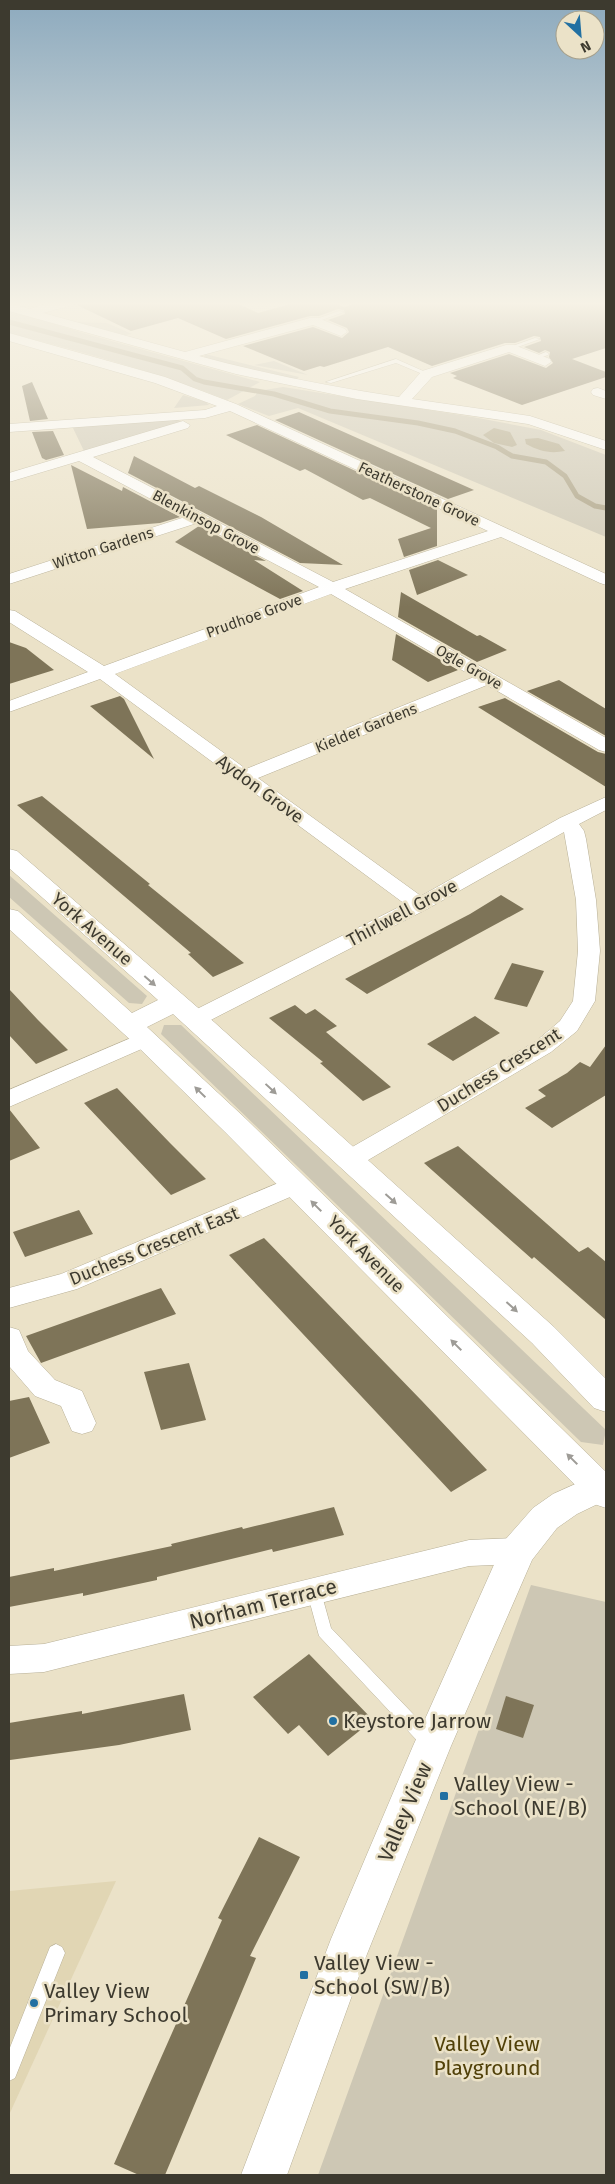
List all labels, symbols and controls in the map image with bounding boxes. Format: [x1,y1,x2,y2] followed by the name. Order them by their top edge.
[555,10,605,60] north arrow
[578,37,593,56] text: N
[355,458,483,530] street label: Featherstone Grove
[149,486,263,558] street label: Blenkinsop Grove
[50,523,156,573] street label: Witton Gardens
[204,590,304,642] street label: Prudhoe Grove
[433,641,505,693] street label: Ogle Grove
[312,699,420,757] street label: Kielder Gardens
[212,750,308,828] street label: Aydon Grove
[343,875,461,951] street label: Thirlwell Grove
[47,888,137,970] street label: York Avenue
[144,975,157,986] one-way arrow
[433,1023,565,1117] street label: Duchess Crescent
[265,1083,277,1095] one-way arrow
[195,1086,207,1098] one-way arrow
[385,1193,398,1204] one-way arrow
[311,1200,323,1212] one-way arrow
[66,1202,242,1290] street label: Duchess Crescent East
[323,1211,409,1297] street label: York Avenue
[505,1302,518,1313] one-way arrow
[451,1339,463,1351] one-way arrow
[566,1453,578,1465] one-way arrow
[187,1573,339,1635] street label: Norham Terrace
[343,1708,491,1734] place label: Keystore Jarrow
[327,1715,339,1727] marker: Keystore Jarrow
[372,1758,438,1866] street label: Valley View
[454,1771,587,1821] place label: Valley View - School (NE/B)
[438,1790,450,1802] marker: Valley View - School (NE/B)
[314,1950,450,2000] place label: Valley View - School (SW/B)
[298,1969,310,1981] marker: Valley View - School (SW/B)
[44,1978,188,2028] place label: Valley View Primary School
[28,1997,40,2009] marker: Valley View Primary School
[433,2031,541,2081] park label: Valley View Playground

